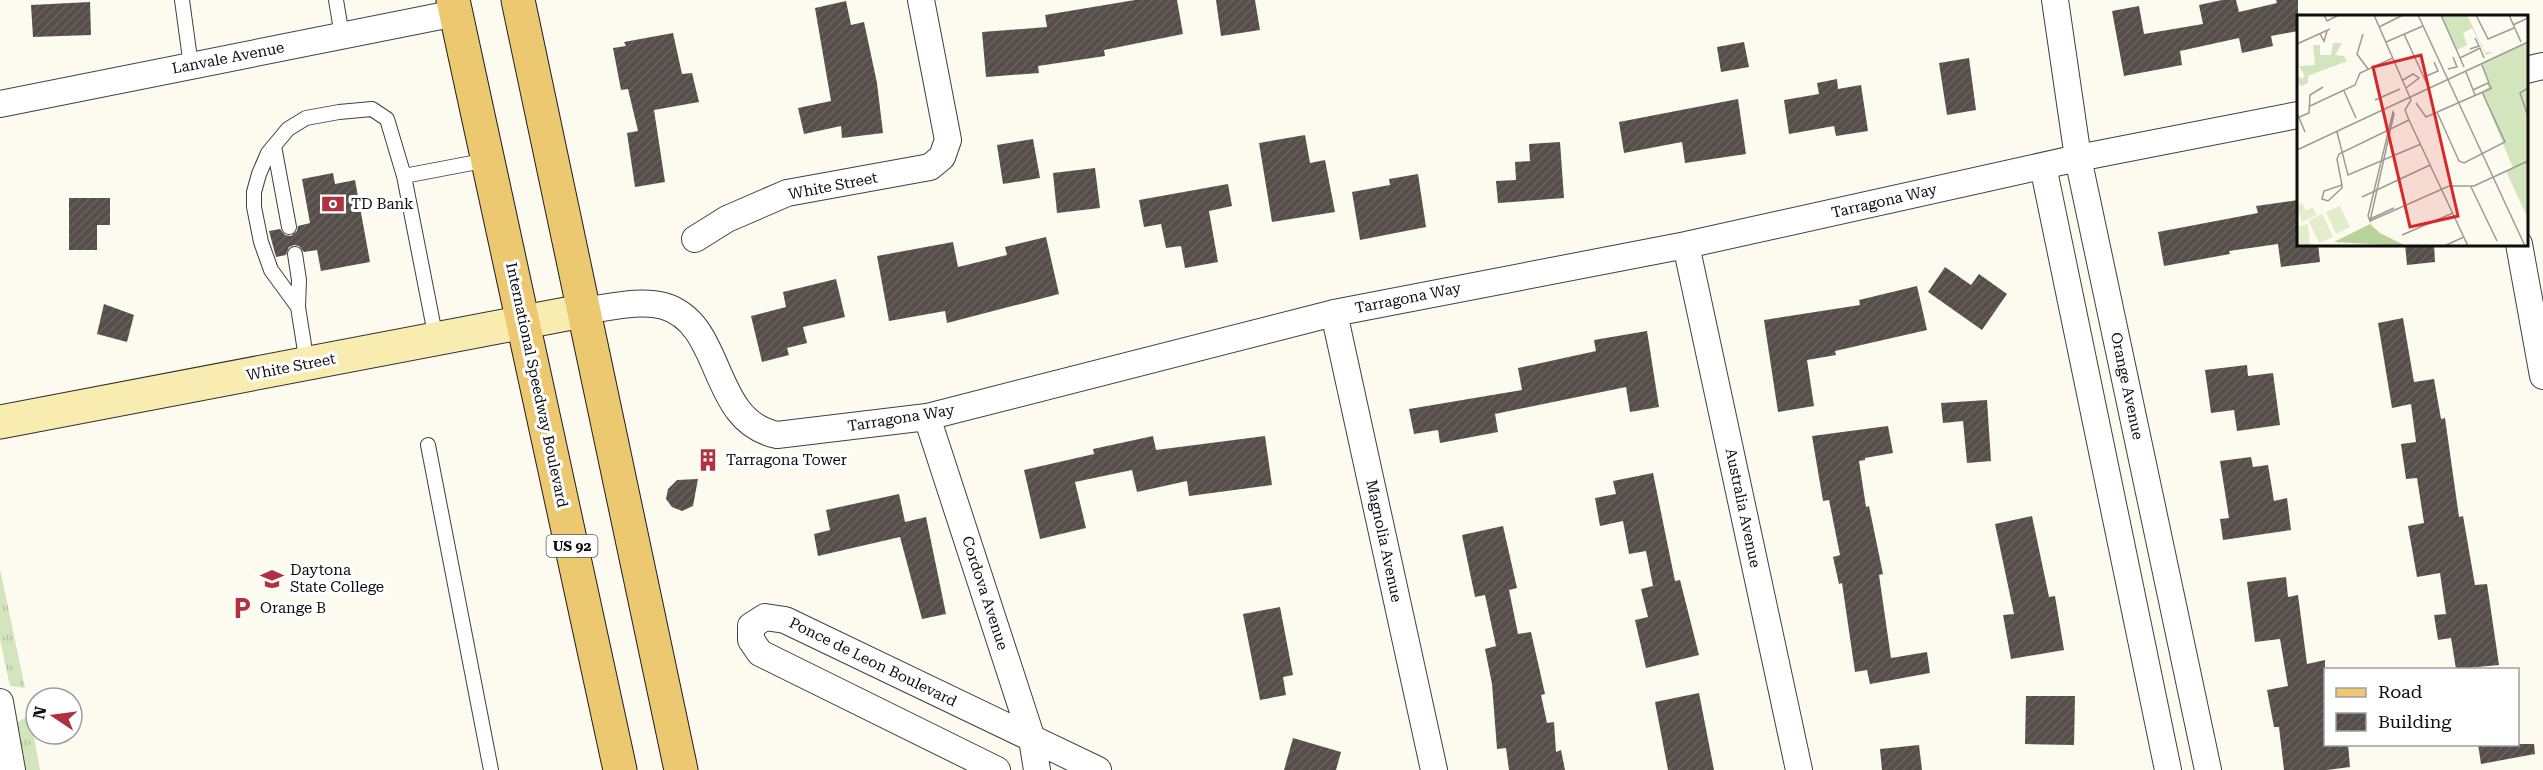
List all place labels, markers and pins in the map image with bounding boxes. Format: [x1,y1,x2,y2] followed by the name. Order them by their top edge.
[320,191,346,217] bank icon: TD Bank
[351,195,414,213] place label: TD Bank
[695,447,721,473] building icon: Tarragona Tower
[726,451,847,469] place label: Tarragona Tower
[290,561,384,596] place label: Daytona State College
[259,566,285,592] school or university icon: Daytona State College
[229,595,255,621] parking icon: Orange B
[260,599,326,617] place label: Orange B

